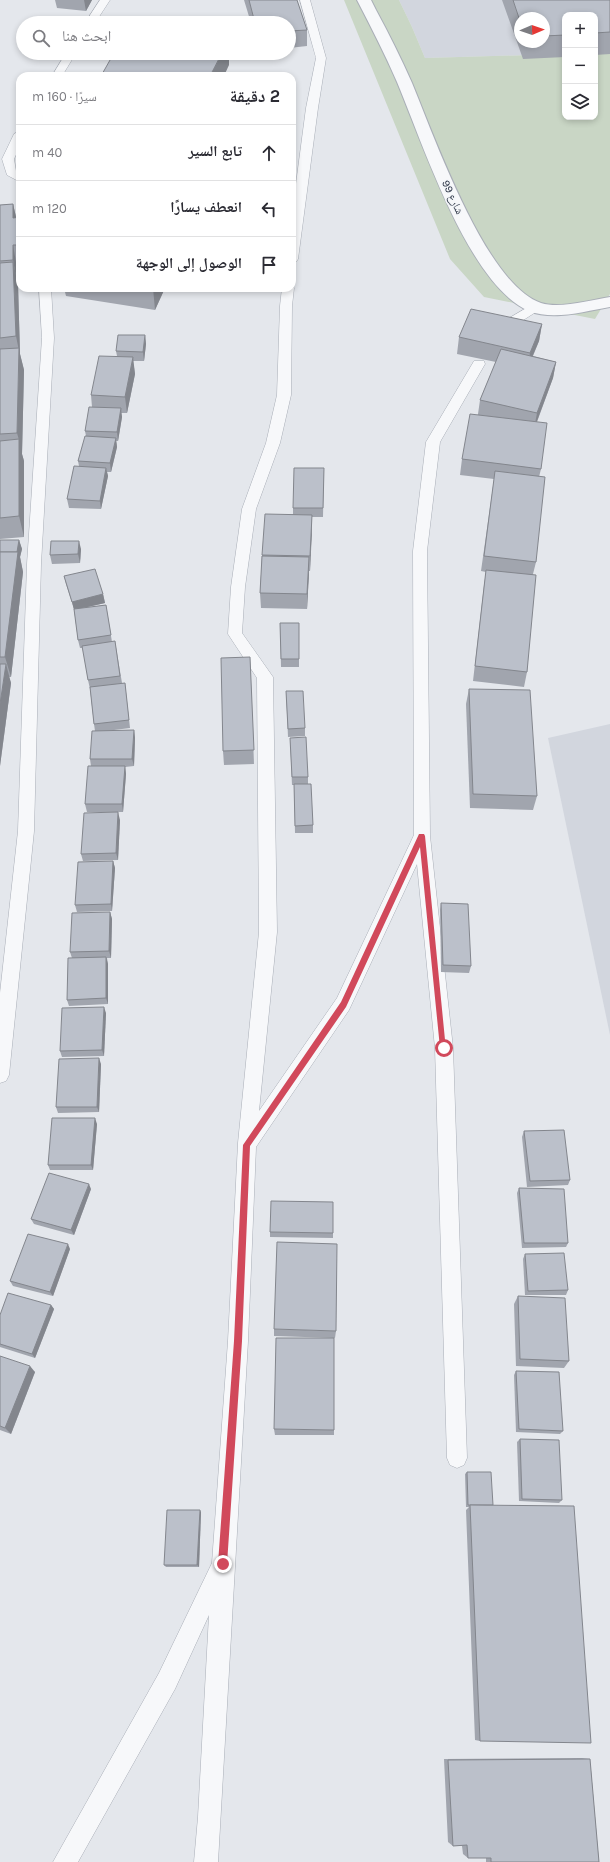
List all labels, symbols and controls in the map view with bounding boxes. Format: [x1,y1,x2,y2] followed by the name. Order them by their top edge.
[514,12,550,48] north arrow
[562,12,598,120] map controls
[562,12,598,48] button: +
[16,16,296,60] search box
[30,27,52,49] icon: search
[62,27,111,45] text: ابحث هنا
[562,48,598,84] button: −
[562,84,598,120] button: layers
[230,86,280,106] text: 2 دقيقة
[32,89,97,104] text: سيرًا · 160 m
[188,142,242,160] text: تابع السير
[258,142,280,164] icon: ahead
[32,145,62,160] text: 40 m
[439,178,466,216] street label: شارع 99
[170,198,242,216] text: انعطف يسارًا
[258,198,280,220] icon: left
[32,201,67,216] text: 120 m
[136,254,242,272] text: الوصول إلى الوجهة
[258,254,280,276] icon: arrive
[435,1039,453,1057] route start
[214,1555,232,1573] route end

